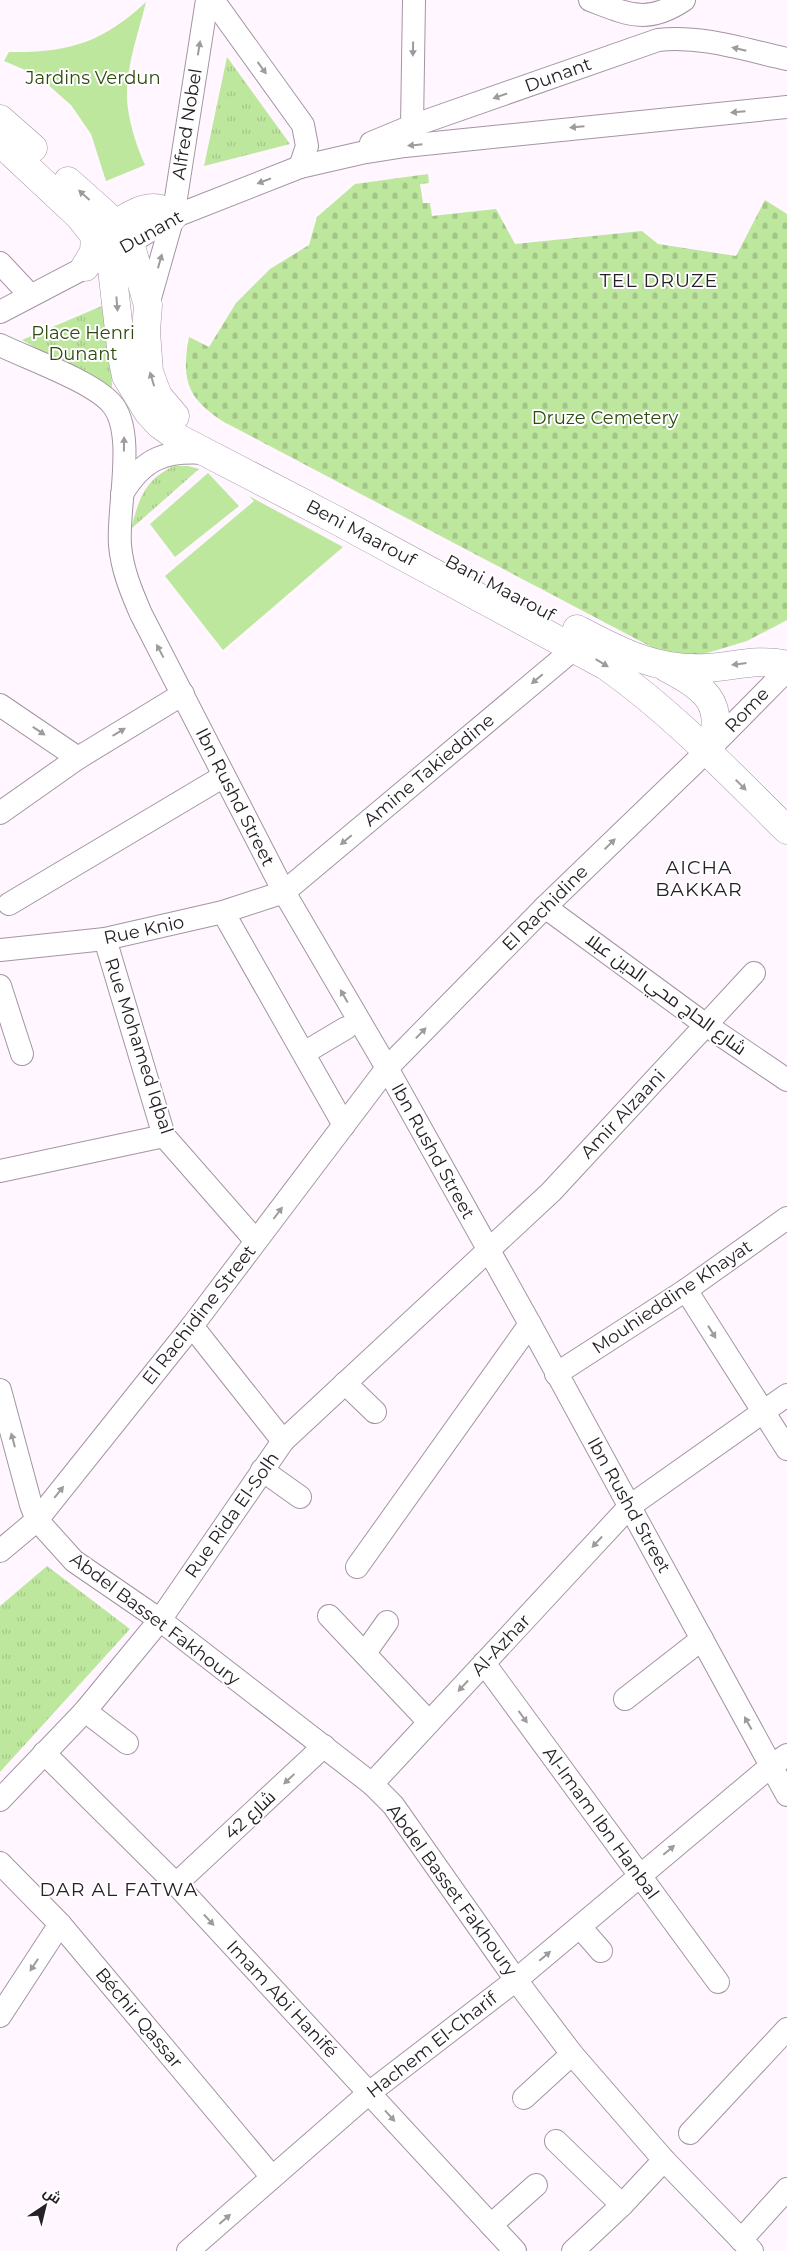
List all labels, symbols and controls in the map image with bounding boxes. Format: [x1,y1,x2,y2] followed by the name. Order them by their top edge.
[196,39,204,55] one-way arrow
[409,41,417,57] one-way arrow
[732,45,747,53] one-way arrow
[522,53,594,97] street label: Dunant
[257,61,267,75] one-way arrow
[24,67,161,89] park label: Jardins Verdun
[167,67,207,181] street label: Alfred Nobel
[493,93,508,100] one-way arrow
[730,108,746,116] one-way arrow
[568,124,584,132] one-way arrow
[407,141,423,149] one-way arrow
[256,177,271,185] one-way arrow
[79,189,91,201] one-way arrow
[115,206,187,258] street label: Dunant
[157,253,165,268] one-way arrow
[600,269,718,292] district label: TEL DRUZE
[113,296,121,312] one-way arrow
[31,322,135,365] park label: Place Henri Dunant
[147,371,155,386] one-way arrow
[532,407,679,429] park label: Druze Cemetery
[120,436,128,452] one-way arrow
[302,495,420,572] street label: Beni Maarouf
[441,550,559,626] street label: Bani Maarouf
[156,644,164,658] one-way arrow
[595,659,608,668] one-way arrow
[730,661,746,669] one-way arrow
[532,673,544,685] one-way arrow
[720,683,774,737] street label: Rome
[359,709,499,831] street label: Amine Takieddine
[191,724,279,870] street label: Ibn Rushd Street
[32,726,46,736] one-way arrow
[113,728,126,737] one-way arrow
[735,779,747,791] one-way arrow
[340,834,352,845] one-way arrow
[604,838,616,850] one-way arrow
[655,856,743,901] district label: AICHA BAKKAR
[498,860,593,955] street label: El Rachidine
[102,911,186,949] street label: Rue Knio
[580,928,751,1062] street label: شارع الحاج محي الدين عبلا
[100,955,178,1137] street label: Rue Mohamed Iqbal
[340,990,349,1003] one-way arrow
[415,1028,427,1040] one-way arrow
[576,1065,670,1163] street label: Amir Alzaani
[387,1079,479,1223] street label: Ibn Rushd Street
[273,1206,283,1220] one-way arrow
[588,1235,756,1359] street label: Mouhieddine Khayat
[138,1241,260,1389] street label: El Rachidine Street
[707,1325,716,1338] one-way arrow
[9,1432,17,1447] one-way arrow
[583,1433,675,1577] street label: Ibn Rushd Street
[180,1448,284,1582] street label: Rue Rida El-Solh
[54,1486,65,1499] one-way arrow
[591,1535,603,1547] one-way arrow
[66,1548,245,1690] street label: Abdel Basset Fakhoury
[467,1610,535,1680] street label: Al-Azhar
[457,1680,468,1693] one-way arrow
[518,1710,528,1724] one-way arrow
[744,1716,752,1730] one-way arrow
[538,1742,664,1904] street label: Al-Imam Ibn Hanbal
[283,1773,295,1785] one-way arrow
[220,1786,281,1845] street label: شارع 42
[382,1800,522,1980] street label: Abdel Basset Fakhoury
[662,1845,675,1856] one-way arrow
[40,1878,198,1901] district label: DAR AL FATWA
[203,1913,215,1925] one-way arrow
[222,1936,342,2062] street label: Imam Abi Hanifé
[539,1950,552,1961] one-way arrow
[29,1958,38,1972] one-way arrow
[91,1963,187,2073] street label: Béchir Qassar
[362,1987,502,2103] street label: Hachem El-Charif
[384,2110,396,2122] one-way arrow
[20,2181,70,2231] north arrow
[40,2183,65,2208] text: ش
[219,2213,231,2225] one-way arrow

